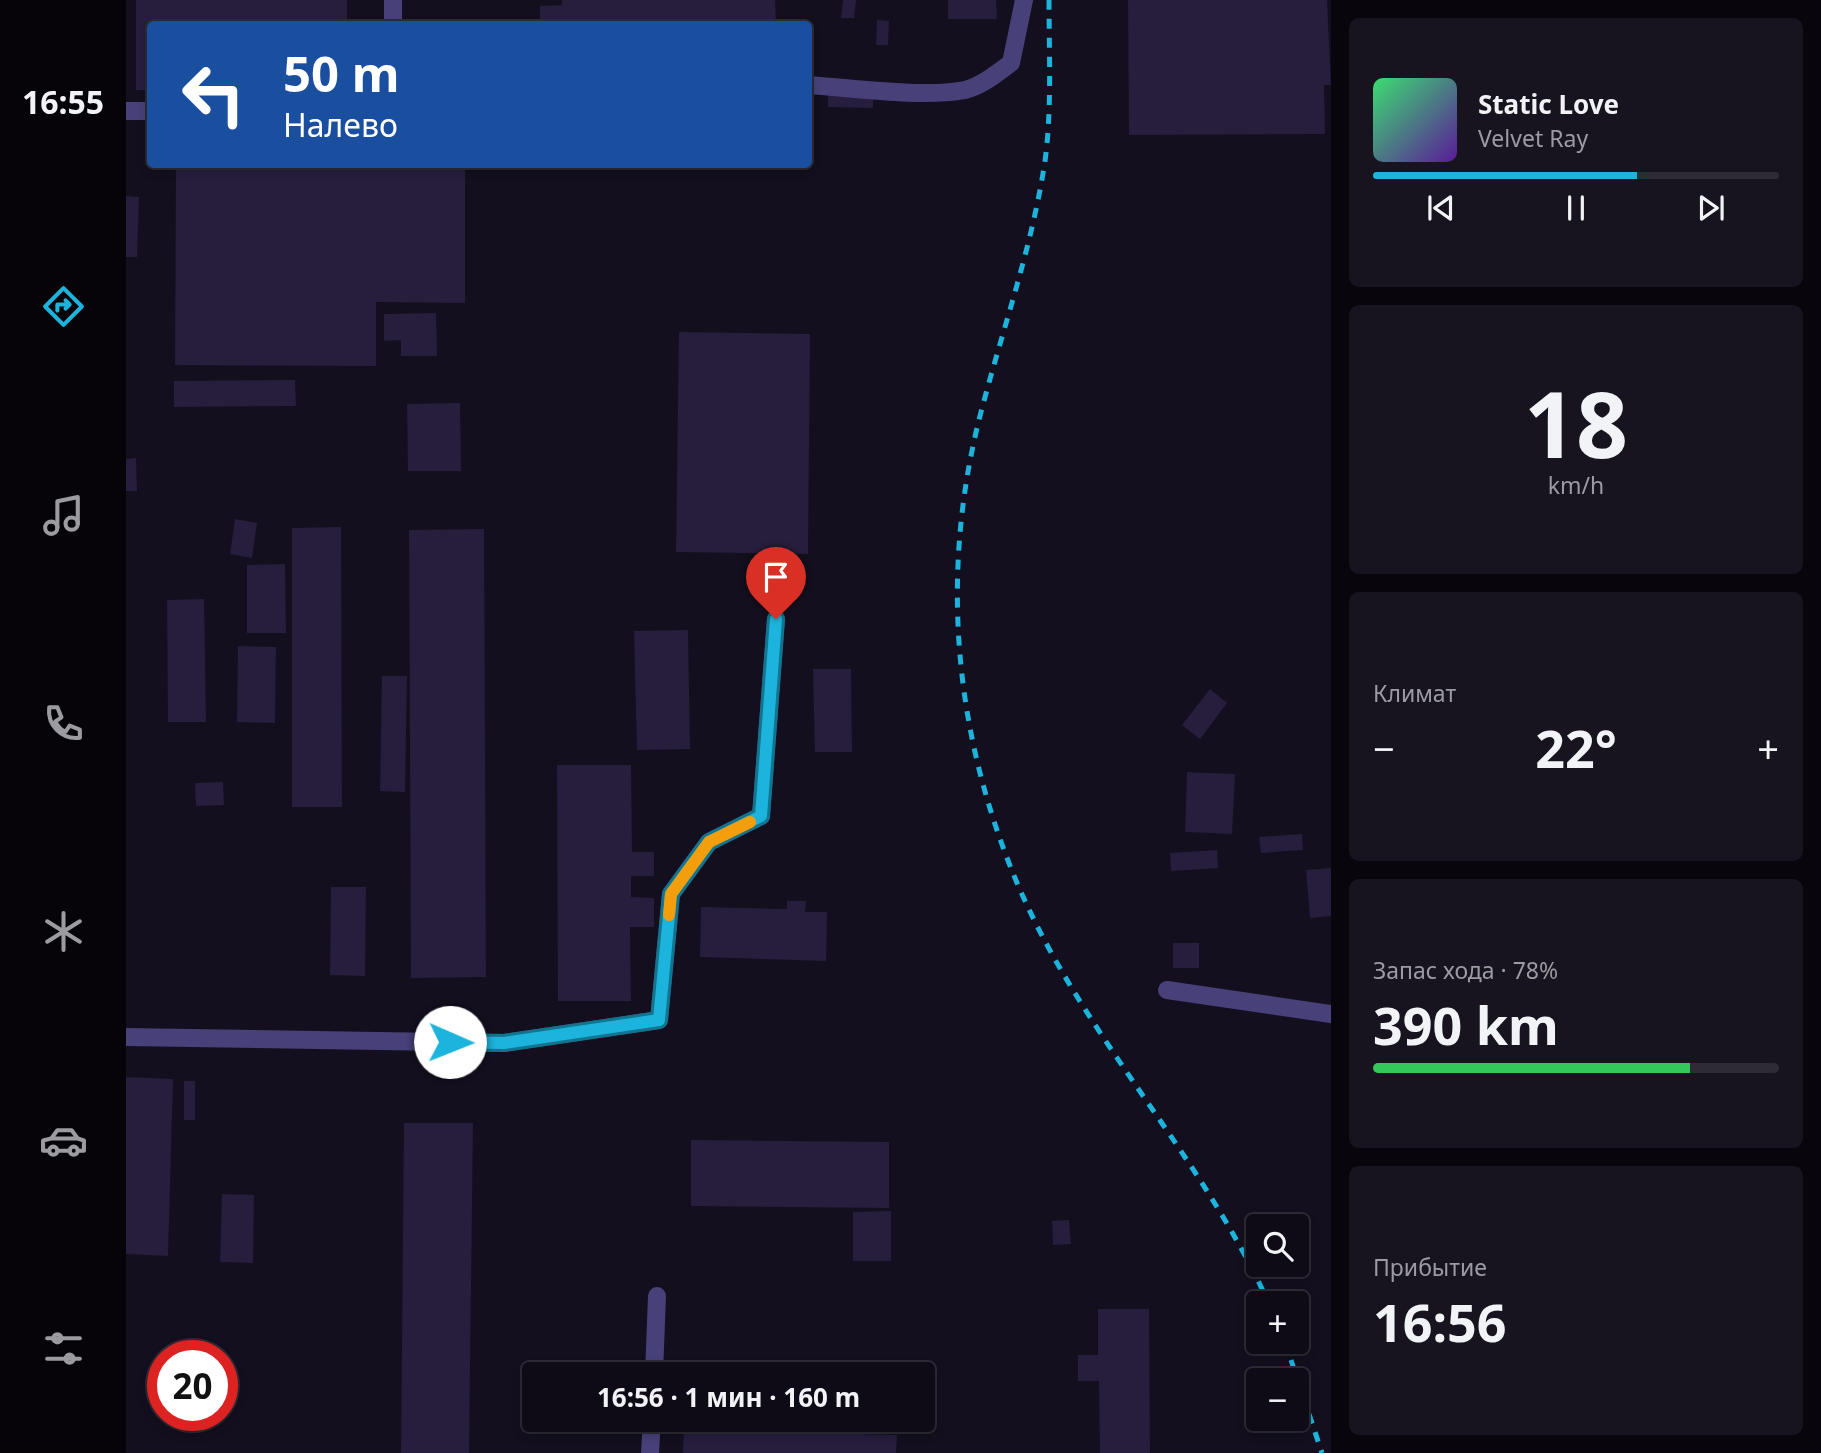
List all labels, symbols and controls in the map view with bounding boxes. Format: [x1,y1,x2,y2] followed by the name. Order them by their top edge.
[283,40,400,106] text: 50 m
[168,49,259,140] icon: left
[22,80,104,123] text: 16:55
[1478,86,1619,122] text: Static Love
[283,103,398,146] text: Налево
[1478,122,1588,154] text: Velvet Ray
[1422,189,1460,227] icon: previous
[1557,189,1595,227] icon: pause
[1692,189,1730,227] icon: next
[39,282,88,331] icon: directions
[1524,361,1628,485] text: 18
[1548,469,1604,501] text: km/h
[39,491,88,540] icon: music
[746,547,806,619] pin
[757,558,795,596] icon: arrive
[1373,677,1456,709] text: Климат
[39,699,88,748] icon: phone
[1535,712,1617,783] text: 22°
[1373,722,1395,774] text: −
[1757,722,1779,774] text: +
[39,907,88,956] icon: climate
[1373,954,1558,986] text: Запас хода · 78%
[1373,989,1559,1060] text: 390 km
[413,1005,487,1079] position arrow
[39,1116,88,1165] icon: car
[1246,1214,1309,1431] map controls
[1246,1214,1309,1277] button: search
[1373,1251,1487,1283] text: Прибытие
[1373,1286,1507,1357] text: 16:56
[1246,1291,1309,1354] button: +
[39,1324,88,1373] icon: filters
[147,1340,238,1431] speed limit sign: 20
[1246,1368,1309,1431] button: −
[597,1379,860,1415] text: 16:56 · 1 мин · 160 m

